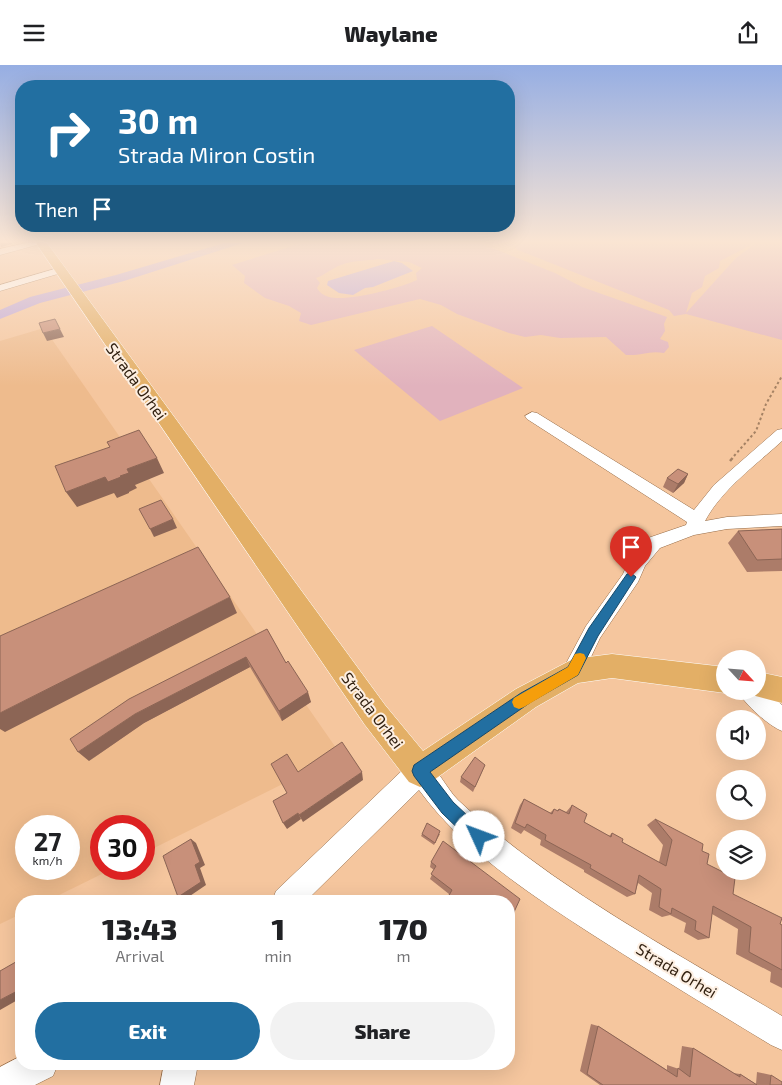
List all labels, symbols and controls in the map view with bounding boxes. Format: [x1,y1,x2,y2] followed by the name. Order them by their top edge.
[20,19,48,47] icon: menu
[734,19,762,47] icon: share
[344,20,438,46] text: Waylane
[118,99,198,141] text: 30 m
[35,100,100,165] icon: right
[118,141,315,167] text: Strada Miron Costin
[88,195,116,223] icon: arrive
[35,198,78,221] text: Then
[103,339,171,423] street label: Strada Orhei
[610,526,652,577] pin
[617,533,645,561] icon: arrive
[716,650,766,700] north arrow
[716,650,766,880] map controls
[338,668,408,752] street label: Strada Orhei
[716,710,766,760] button: sound
[716,770,766,820] button: search
[452,810,504,862] position arrow
[90,815,155,880] speed limit sign: 30
[34,826,61,856] text: 27
[716,830,766,880] button: layers
[33,853,62,867] text: km/h
[102,910,177,946] text: 13:43
[271,910,285,946] text: 1
[379,910,428,946] text: 170
[633,939,721,1001] street label: Strada Orhei
[115,946,164,965] text: Arrival
[265,946,292,965] text: min
[396,946,410,965] text: m
[35,1002,260,1060] button: Exit
[270,1002,495,1060] button: Share

